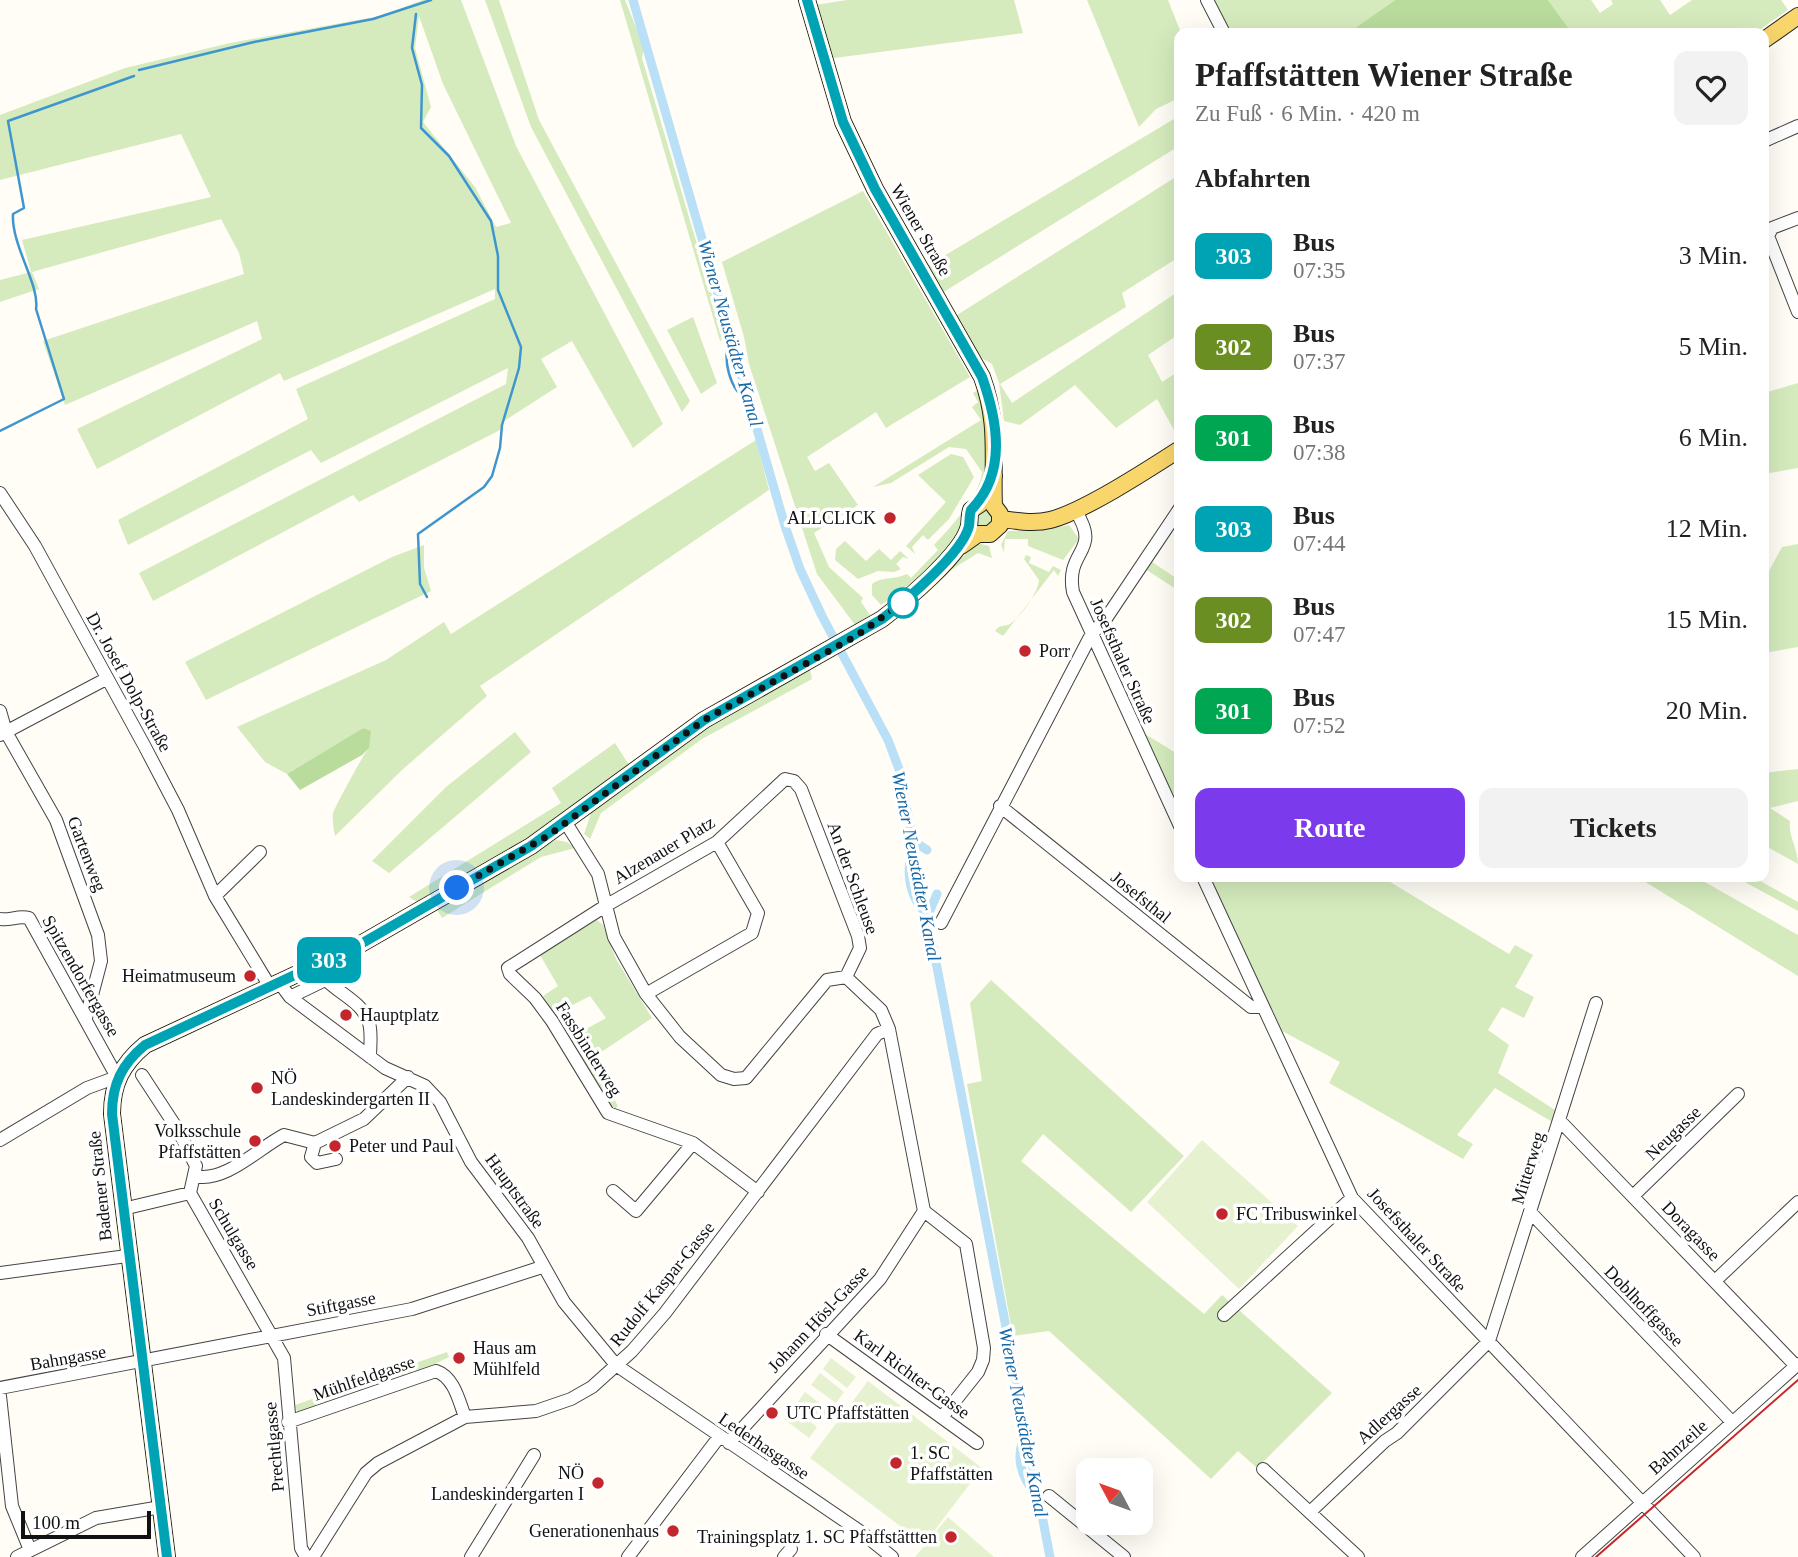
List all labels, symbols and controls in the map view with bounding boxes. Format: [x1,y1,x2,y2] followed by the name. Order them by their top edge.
[1674,51,1748,125] button: heart
[1195,57,1573,93] text: Pfaffstätten Wiener Straße
[1195,101,1420,126] text: Zu Fuß · 6 Min. · 420 m
[1195,164,1311,193] text: Abfahrten
[887,181,955,279] street label: Wiener Straße
[1293,228,1335,257] text: Bus
[694,237,767,429] water label: Wiener Neustädter Kanal
[1679,241,1748,270] text: 3 Min.
[1216,243,1252,269] text: 303
[1293,258,1345,283] text: 07:35
[1293,319,1335,348] text: Bus
[1679,332,1748,361] text: 5 Min.
[1216,334,1252,360] text: 302
[1293,349,1345,374] text: 07:37
[1293,410,1335,439] text: Bus
[1679,423,1748,452] text: 6 Min.
[1216,425,1252,451] text: 301
[1293,440,1345,465] text: 07:38
[1293,501,1335,530] text: Bus
[787,508,876,528] place label: ALLCLICK
[882,510,898,526] marker: ALLCLICK
[1666,514,1748,543] text: 12 Min.
[1216,516,1252,542] text: 303
[1293,531,1345,556] text: 07:44
[888,588,918,618] unlabelled marker
[1293,592,1335,621] text: Bus
[1086,595,1160,727] street label: Josefsthaler Straße
[1666,605,1748,634] text: 15 Min.
[1216,607,1252,633] text: 302
[82,609,176,755] street label: Dr. Josef Dolp-Straße
[1293,622,1345,647] text: 07:47
[1039,641,1070,661] place label: Porr
[1017,643,1033,659] marker: Porr
[1293,683,1335,712] text: Bus
[1666,696,1748,725] text: 20 Min.
[1216,698,1252,724] text: 301
[1293,713,1345,738] text: 07:52
[888,769,945,963] water label: Wiener Neustädter Kanal
[1195,788,1465,868] button: Route
[1479,788,1748,868] button: Tickets
[610,812,718,888] street label: Alzenauer Platz
[64,814,110,894] street label: Gartenweg
[823,819,883,937] street label: An der Schleuse
[1107,867,1175,927] street label: Josefsthal
[439,870,474,905] your location
[38,912,124,1040] street label: Spitzendorfergasse
[289,937,369,983] line badge: 303
[311,947,347,973] text: 303
[122,966,236,986] place label: Heimatmuseum
[242,968,258,984] marker: Heimatmuseum
[552,998,626,1100] street label: Fassbinderweg
[360,1005,439,1025] place label: Hauptplatz
[338,1007,354,1023] marker: Hauptplatz
[271,1068,430,1109] place label: NÖ Landeskindergarten II
[249,1080,265,1096] marker: NÖ Landeskindergarten II
[1641,1102,1705,1164] street label: Neugasse
[154,1121,241,1162] place label: Volksschule Pfaffstätten
[1507,1129,1549,1207] street label: Mitterweg
[84,1130,116,1242] street label: Badener Straße
[247,1133,263,1149] marker: Volksschule Pfaffstätten
[349,1136,454,1156] place label: Peter und Paul
[327,1138,343,1154] marker: Peter und Paul
[481,1150,549,1232] street label: Hauptstraße
[1363,1184,1471,1296] street label: Josefsthaler Straße
[205,1195,263,1273] street label: Schulgasse
[1658,1197,1724,1265] street label: Doragasse
[1236,1204,1358,1224] place label: FC Tribuswinkel
[1214,1206,1230,1222] marker: FC Tribuswinkel
[606,1218,718,1350] street label: Rudolf Kaspar-Gasse
[1600,1261,1688,1351] street label: Doblhoffgasse
[763,1262,873,1376] street label: Johann Hösl-Gasse
[305,1288,377,1320] street label: Stiftgasse
[850,1325,974,1423] street label: Karl Richter-Gasse
[995,1325,1052,1519] water label: Wiener Neustädter Kanal
[473,1338,540,1379] place label: Haus am Mühlfeld
[28,1341,108,1375] street label: Bahngasse
[451,1350,467,1366] marker: Haus am Mühlfeld
[311,1351,417,1405] street label: Mühlfeldgasse
[1353,1380,1425,1448] street label: Adlergasse
[260,1401,288,1493] street label: Prechtlgasse
[786,1403,909,1423] place label: UTC Pfaffstätten
[764,1405,780,1421] marker: UTC Pfaffstätten
[715,1408,813,1484] street label: Lederhasgasse
[1645,1415,1711,1479] street label: Bahnzeile
[910,1443,993,1484] place label: 1. SC Pfaffstätten
[888,1455,904,1471] marker: 1. SC Pfaffstätten
[1076,1458,1153,1535] north arrow
[1076,1458,1153,1535] map controls
[431,1463,584,1504] place label: NÖ Landeskindergarten I
[590,1475,606,1491] marker: NÖ Landeskindergarten I
[21,1508,150,1540] scale bar
[32,1512,80,1533] text: 100 m
[529,1521,659,1541] place label: Generationenhaus
[665,1523,681,1539] marker: Generationenhaus
[697,1527,937,1547] place label: Trainingsplatz 1. SC Pfaffstättten
[943,1529,959,1545] marker: Trainingsplatz 1. SC Pfaffstättten

